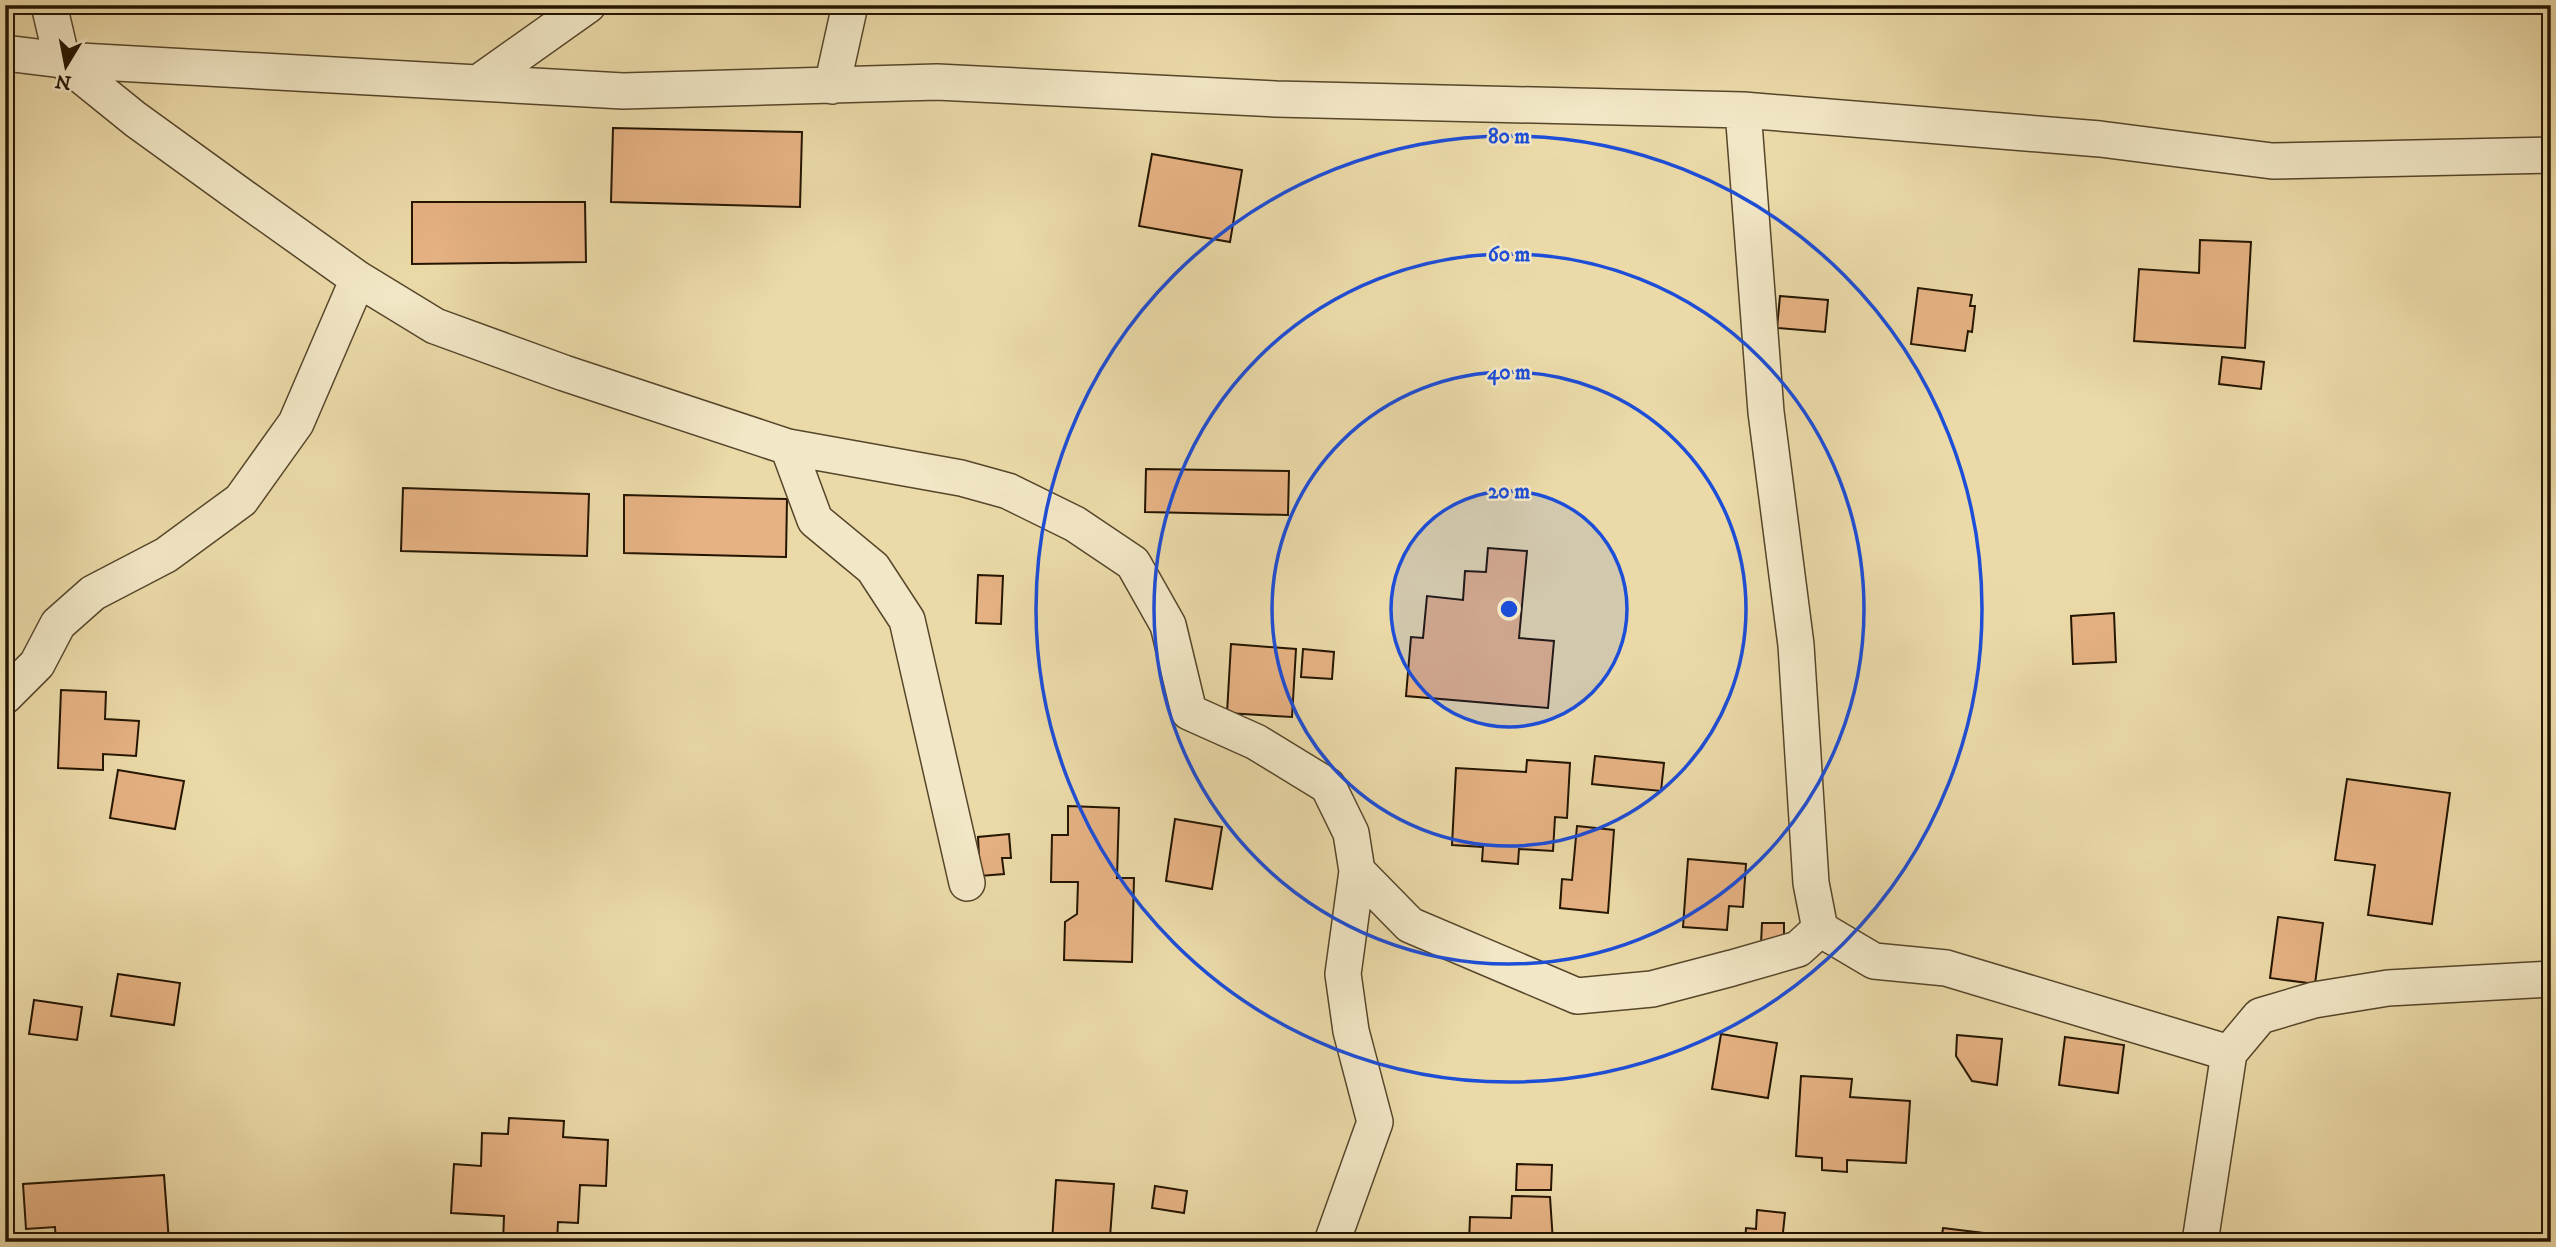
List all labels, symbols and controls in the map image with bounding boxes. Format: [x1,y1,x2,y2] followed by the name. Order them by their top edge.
[32,32,102,102] north arrow
[53,69,73,94] text: N
[1488,124,1530,150] text: 80 m
[1488,242,1530,268] text: 60 m
[1487,360,1531,386] text: 40 m
[1488,479,1530,505] text: 20 m
[1497,597,1521,621] centre of rings

